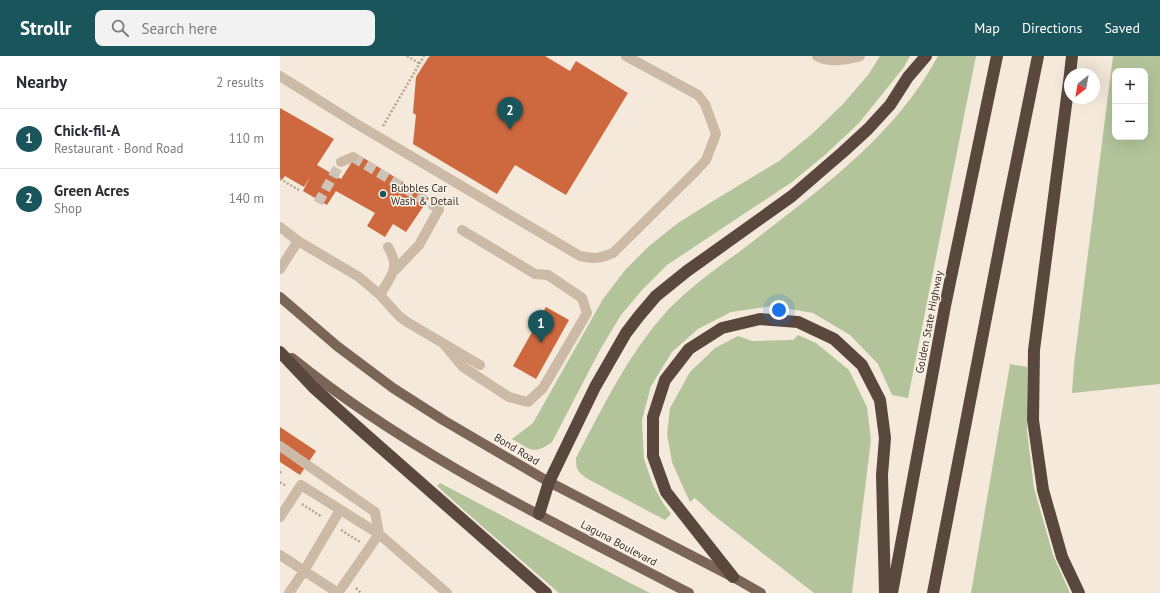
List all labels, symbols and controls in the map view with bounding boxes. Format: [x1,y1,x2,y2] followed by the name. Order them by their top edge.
[95,10,375,46] search box
[20,16,71,40] text: Strollr
[109,17,131,39] icon: search
[141,19,217,38] text: Search here
[974,19,1000,37] text: Map
[1022,19,1082,37] text: Directions
[1104,19,1140,37] text: Saved
[1064,68,1100,104] north arrow
[1112,68,1148,140] map controls
[1112,68,1148,104] button: +
[16,71,67,93] text: Nearby
[216,74,264,91] text: 2 results
[497,97,523,130] pin: 2
[1112,104,1148,140] button: −
[54,121,120,140] text: Chick-fil-A
[25,130,33,147] text: 1
[229,130,264,147] text: 110 m
[54,140,184,157] text: Restaurant · Bond Road
[54,181,129,200] text: Green Acres
[391,181,460,208] place label: Bubbles Car Wash & Detail
[378,189,388,199] marker: Bubbles Car Wash & Detail
[25,190,33,207] text: 2
[229,190,264,207] text: 140 m
[54,200,82,217] text: Shop
[912,269,946,375] street label: Golden State Highway
[769,300,789,320] your location
[528,310,554,343] pin: 1
[492,430,542,468] street label: Bond Road
[578,517,660,569] street label: Laguna Boulevard

